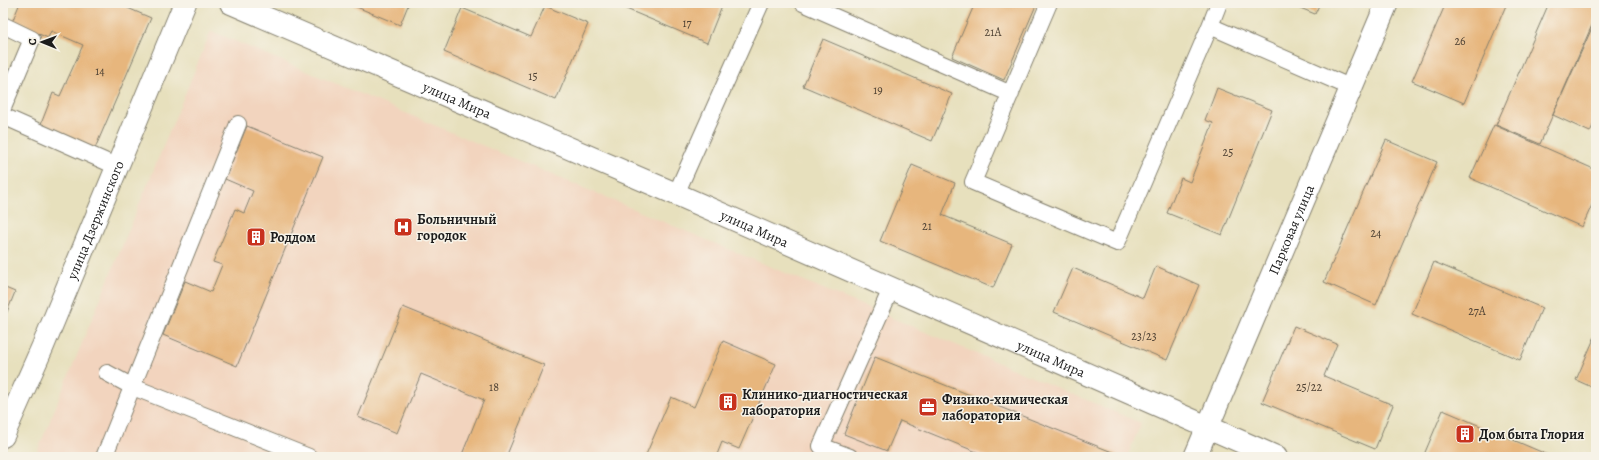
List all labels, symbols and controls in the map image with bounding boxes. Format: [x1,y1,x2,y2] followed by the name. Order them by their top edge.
[682,15,693,31] house number: 17
[22,22,62,62] north arrow
[985,24,1002,40] house number: 21А
[1454,33,1466,49] house number: 26
[25,38,40,45] text: С
[95,63,105,79] house number: 14
[528,68,538,84] house number: 15
[419,77,494,124] street label: улица Мира
[873,82,883,98] house number: 19
[1223,144,1233,160] house number: 25
[62,158,129,283] street label: улица Дзержинского
[1264,181,1319,278] street label: Парковая улица
[716,205,792,252] street label: улица Мира
[417,210,496,245] place label: Больничный городок
[392,216,414,238] hospital icon: Больничный городок
[922,218,932,234] house number: 21
[1370,225,1382,241] house number: 24
[245,226,267,248] building icon: Роддом
[270,228,316,247] place label: Роддом
[1468,303,1487,319] house number: 27А
[1131,328,1157,344] house number: 23/23
[1013,335,1089,382] street label: улица Мира
[489,379,499,395] house number: 18
[1296,379,1322,395] house number: 25/22
[741,385,908,420] place label: Клинико-диагностическая лаборатория
[941,390,1068,425] place label: Физико-химическая лаборатория
[717,391,739,413] building icon: Клинико-диагностическая лаборатория
[917,396,939,418] office icon: Физико-химическая лаборатория
[1454,423,1476,445] building icon: Дом быта Глория
[1479,425,1584,444] place label: Дом быта Глория

